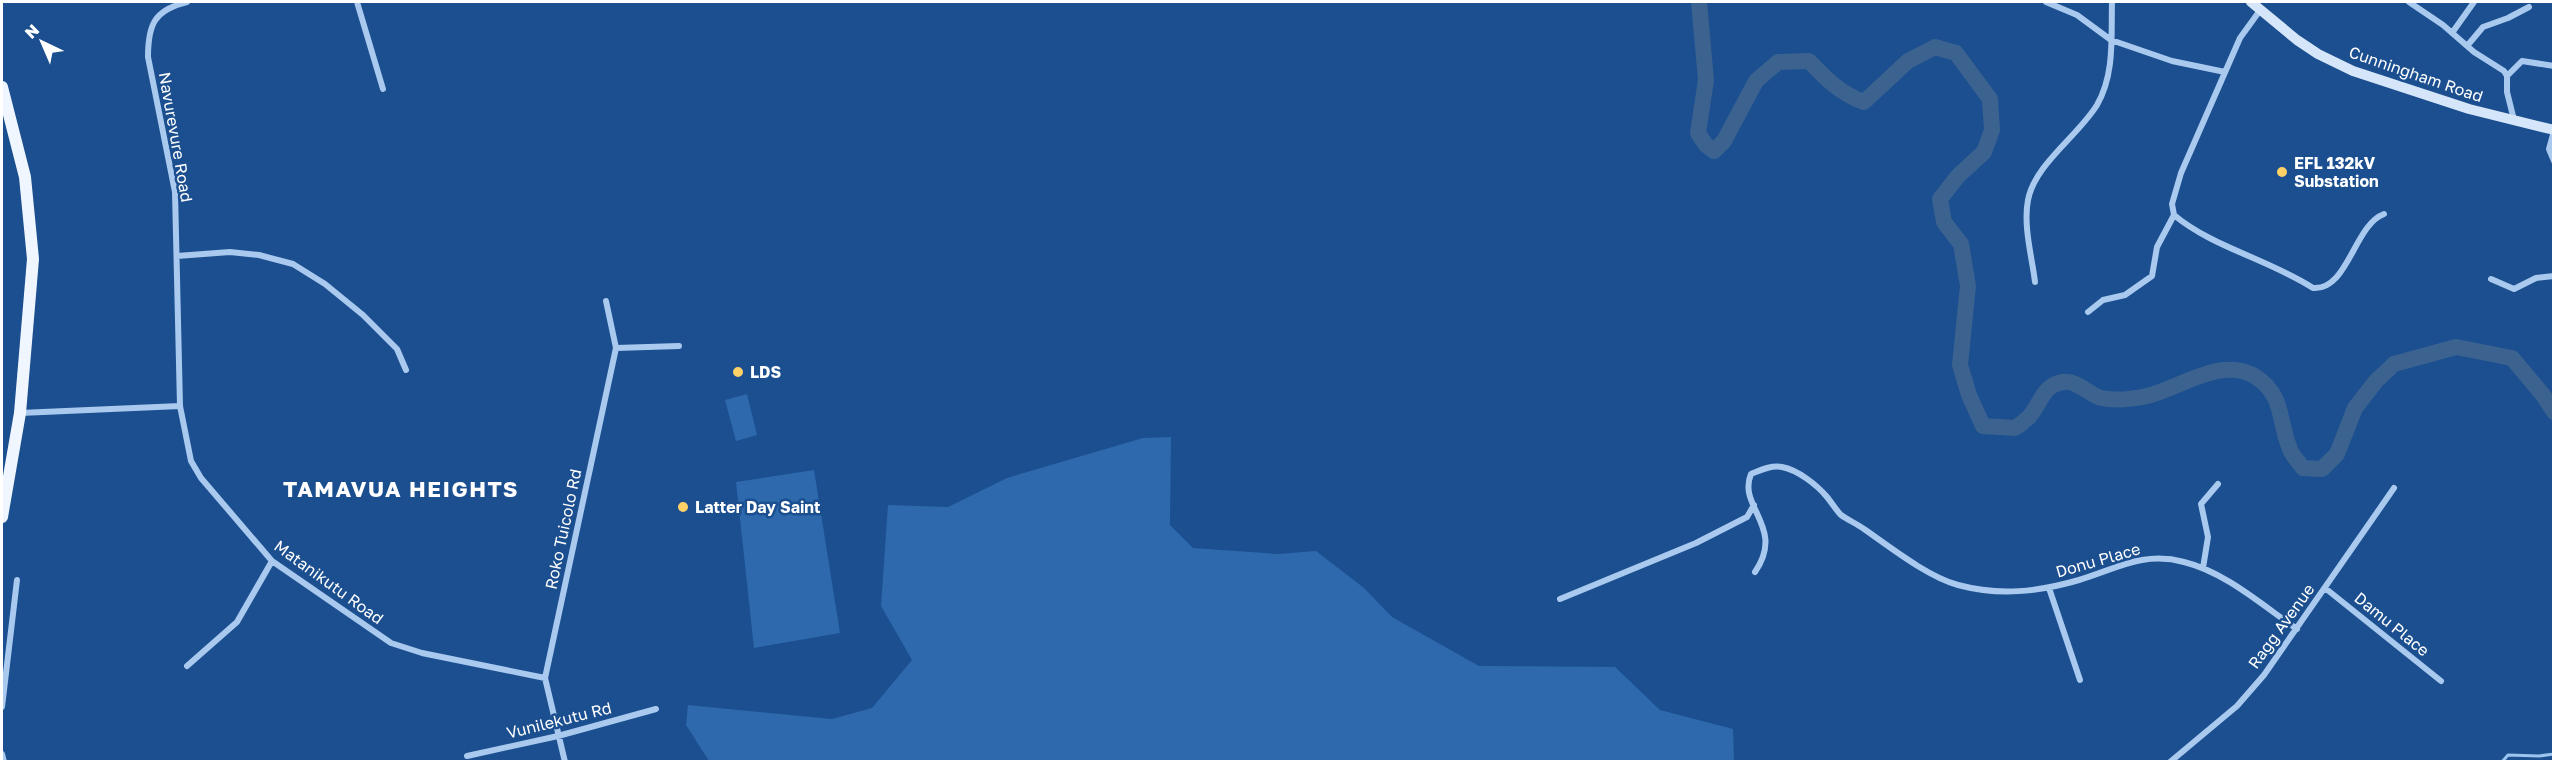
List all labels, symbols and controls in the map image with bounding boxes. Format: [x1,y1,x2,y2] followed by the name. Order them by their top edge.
[12,12,72,72] north arrow
[20,20,43,43] text: N
[2346,42,2486,106] street label: Cunningham Road
[155,70,197,204] street label: Navurevure Road
[2294,153,2379,191] place label: EFL 132kV Substation
[2275,165,2289,179] marker: EFL 132kV Substation
[750,362,782,382] place label: LDS
[731,365,745,379] marker: LDS
[540,467,586,591] street label: Roko Tuicolo Rd
[283,475,519,502] district label: TAMAVUA HEIGHTS
[695,497,820,517] place label: Latter Day Saint
[676,500,690,514] marker: Latter Day Saint
[270,536,388,628] street label: Matanikutu Road
[2053,538,2143,582] street label: Donu Place
[2244,580,2318,672] street label: Ragg Avenue
[2350,588,2434,660] street label: Damu Place
[504,697,614,743] street label: Vunilekutu Rd

